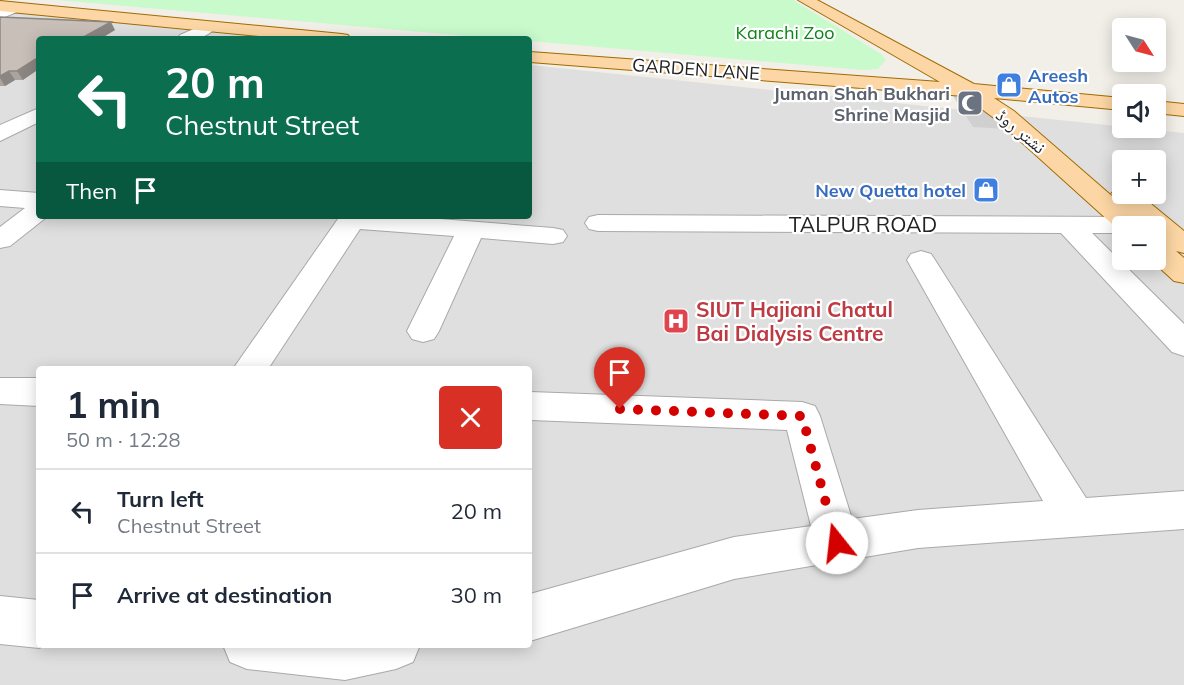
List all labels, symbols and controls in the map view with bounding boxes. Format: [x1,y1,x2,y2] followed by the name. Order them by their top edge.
[1112,18,1166,72] north arrow
[1112,18,1166,270] map controls
[736,21,834,44] park label: Karachi Zoo
[631,53,761,85] street label: GARDEN LANE
[165,56,265,109] text: 20 m
[66,60,144,138] icon: left
[1028,64,1088,108] place label: Areesh Autos
[994,70,1024,100] shop icon: Areesh Autos
[773,82,950,126] place label: Juman Shah Bukhari Shrine Masjid
[1112,84,1166,138] button: sound
[955,88,985,118] mosque icon: Juman Shah Bukhari Shrine Masjid
[991,103,1051,159] street label: نشتر روڈ
[165,108,359,142] text: Chestnut Street
[1112,150,1166,204] button: +
[129,174,162,207] icon: arrive
[971,175,1001,205] shop icon: New Quetta hotel
[66,177,117,205] text: Then
[815,179,966,202] place label: New Quetta hotel
[789,211,937,237] street label: TALPUR ROAD
[1112,216,1166,270] button: −
[696,296,893,346] place label: SIUT Hajiani Chatul Bai Dialysis Centre
[661,306,691,336] hospital icon: SIUT Hajiani Chatul Bai Dialysis Centre
[594,347,645,409] pin
[603,356,636,389] icon: arrive
[66,382,161,427] text: 1 min
[439,386,502,449] button: close
[66,427,180,452] text: 50 m · 12:28
[117,485,204,513] text: Turn left
[66,495,99,528] icon: left
[451,497,502,525] text: 20 m
[805,511,869,575] position arrow
[117,513,261,538] text: Chestnut Street
[66,579,99,612] icon: arrive
[117,581,332,609] text: Arrive at destination
[451,581,502,609] text: 30 m

